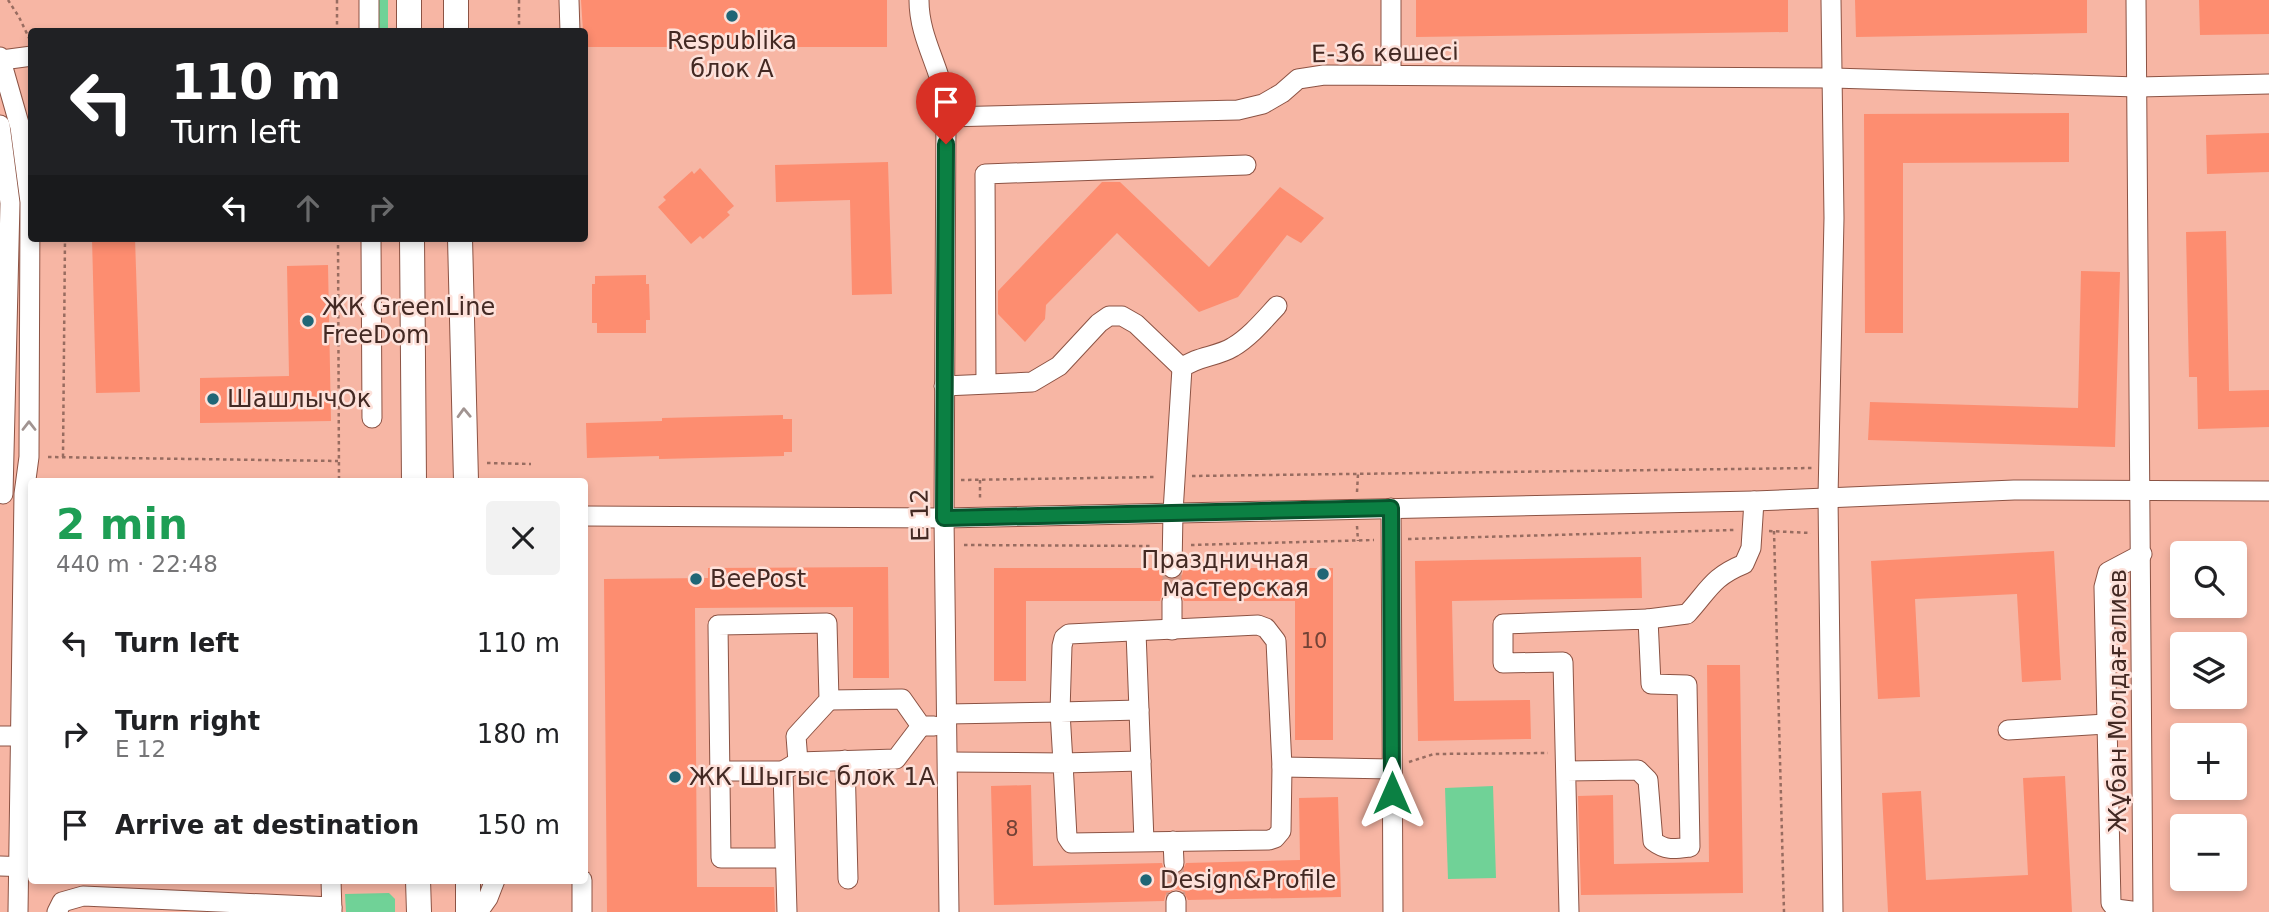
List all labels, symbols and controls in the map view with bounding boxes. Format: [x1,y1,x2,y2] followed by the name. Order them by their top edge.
[724,8,740,24] marker: Respublika блок А
[667,27,797,83] place label: Respublika блок А
[1311,38,1459,68] street label: Е-36 көшесі
[171,54,341,111] text: 110 m
[56,56,147,147] icon: left
[916,72,976,144] pin
[927,83,965,121] icon: arrive
[171,113,301,151] text: Turn left
[216,189,254,227] icon: left
[289,189,327,227] icon: ahead
[362,189,400,227] icon: right
[322,293,495,349] place label: ЖК GreenLine FreeDom
[300,313,316,329] marker: ЖК GreenLine FreeDom
[227,385,371,413] place label: ШашлычОк
[205,391,221,407] marker: ШашлычОк
[457,407,472,418] one-way arrow
[21,420,37,431] one-way arrow
[906,488,934,542] street label: E 12
[56,500,188,549] text: 2 min
[486,501,560,575] button: close
[2170,541,2247,891] map controls
[2170,541,2247,618] button: search
[1141,546,1309,602] place label: Праздничная мастерская
[56,551,218,577] text: 440 m · 22:48
[710,565,806,593] place label: BeePost
[1315,566,1331,582] marker: Праздничная мастерская
[2104,569,2132,833] street label: Жұбан Молдағалиев
[688,571,704,587] marker: BeePost
[56,624,94,662] icon: left
[115,628,239,658] text: Turn left
[477,628,560,658] text: 110 m
[1301,629,1327,653] house number: 10
[2170,632,2247,709] button: layers
[115,706,260,736] text: Turn right
[56,715,94,753] icon: right
[477,719,560,749] text: 180 m
[2170,723,2247,800] button: +
[115,736,166,762] text: E 12
[1355,756,1429,830] position arrow
[689,763,936,791] place label: ЖК Шыгыс блок 1А
[667,769,683,785] marker: ЖК Шыгыс блок 1А
[56,806,94,844] icon: arrive
[115,810,419,840] text: Arrive at destination
[477,810,560,840] text: 150 m
[2170,814,2247,891] button: −
[1005,817,1019,841] house number: 8
[1160,866,1336,894] place label: Design&Profile
[1138,872,1154,888] marker: Design&Profile

